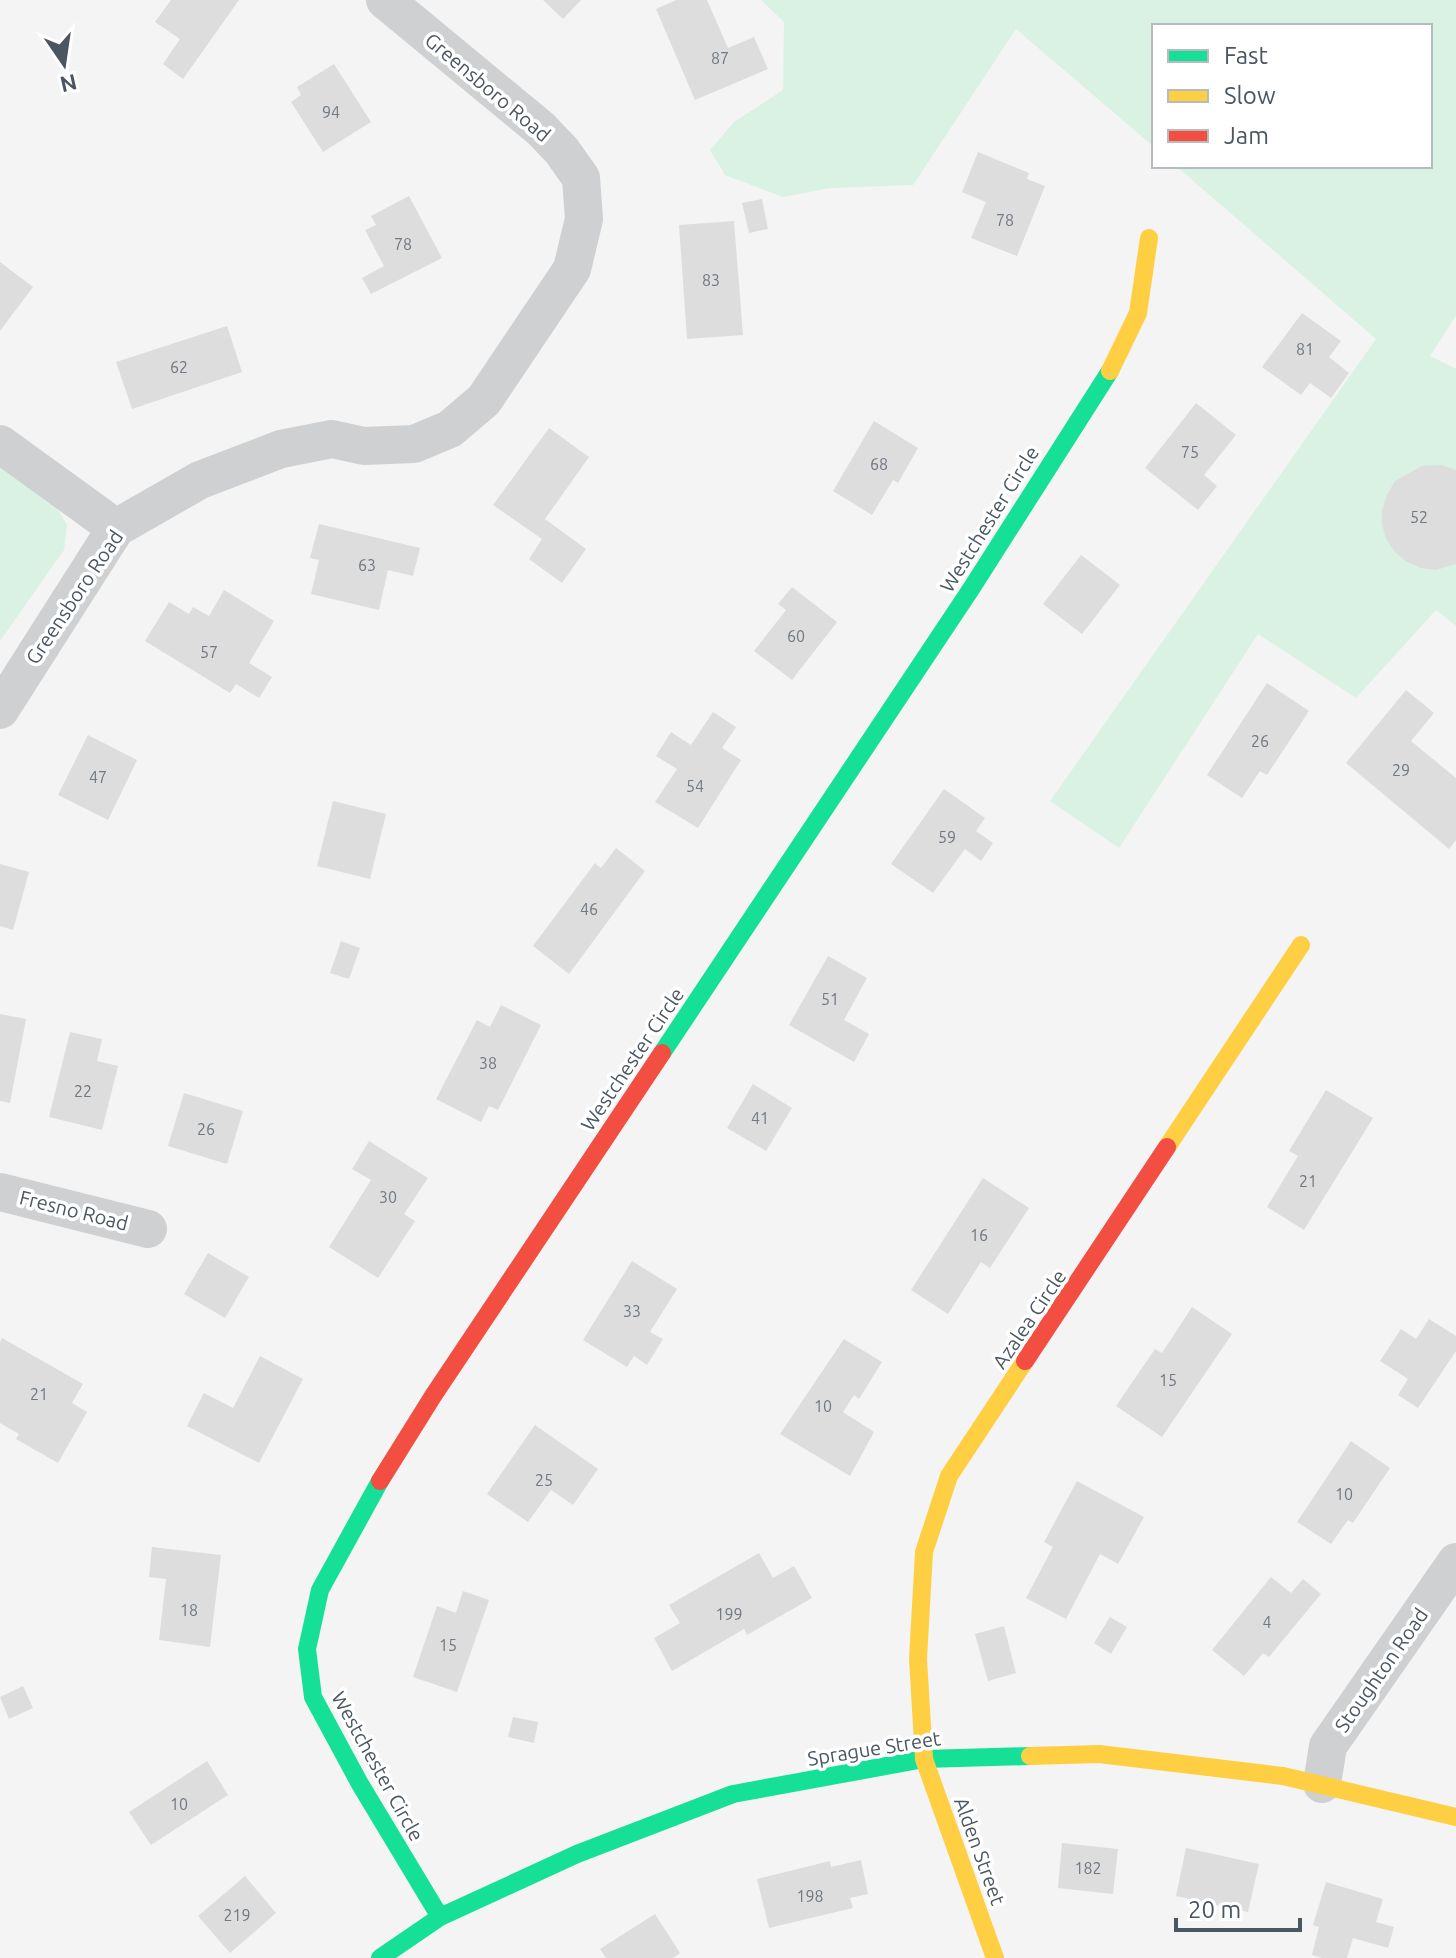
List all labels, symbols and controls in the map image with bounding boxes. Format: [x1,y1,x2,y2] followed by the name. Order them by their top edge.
[24,24,104,104] north arrow
[1152,24,1432,168] legend
[421,28,555,146] street label: Greensboro Road
[1224,42,1268,69] text: Fast
[711,49,729,67] house number: 87
[58,70,79,98] text: N
[1224,82,1276,109] text: Slow
[322,103,340,121] house number: 94
[1224,122,1269,149] text: Jam
[996,211,1014,229] house number: 78
[394,235,412,253] house number: 78
[702,271,720,289] house number: 83
[1296,340,1314,358] house number: 81
[170,358,188,376] house number: 62
[935,442,1043,596] street label: Westchester Circle
[1181,443,1199,461] house number: 75
[870,455,888,473] house number: 68
[1410,508,1428,526] house number: 52
[21,526,127,668] street label: Greensboro Road
[358,556,376,574] house number: 63
[787,627,805,645] house number: 60
[200,643,218,661] house number: 57
[1251,732,1269,750] house number: 26
[1392,761,1410,779] house number: 29
[89,768,107,786] house number: 47
[686,777,704,795] house number: 54
[938,828,956,846] house number: 59
[580,900,598,918] house number: 46
[576,983,688,1135] street label: Westchester Circle
[821,990,839,1008] house number: 51
[479,1054,497,1072] house number: 38
[74,1082,92,1100] house number: 22
[751,1109,769,1127] house number: 41
[197,1120,215,1138] house number: 26
[1299,1172,1317,1190] house number: 21
[17,1185,131,1235] street label: Fresno Road
[379,1188,397,1206] house number: 30
[970,1226,988,1244] house number: 16
[988,1265,1070,1373] street label: Azalea Circle
[623,1302,641,1320] house number: 33
[1159,1371,1177,1389] house number: 15
[30,1385,48,1403] house number: 21
[814,1397,832,1415] house number: 10
[535,1471,553,1489] house number: 25
[1335,1485,1353,1503] house number: 10
[180,1601,198,1619] house number: 18
[1330,1604,1432,1736] street label: Stoughton Road
[715,1605,743,1623] house number: 199
[1262,1613,1272,1631] house number: 4
[439,1636,457,1654] house number: 15
[327,1687,429,1845] street label: Westchester Circle
[806,1726,942,1770] street label: Sprague Street
[950,1794,1010,1908] street label: Alden Street
[170,1795,188,1813] house number: 10
[1074,1859,1102,1877] house number: 182
[1176,1882,1300,1932] scale bar
[796,1887,824,1905] house number: 198
[1188,1896,1241,1923] text: 20 m
[223,1906,251,1924] house number: 219

